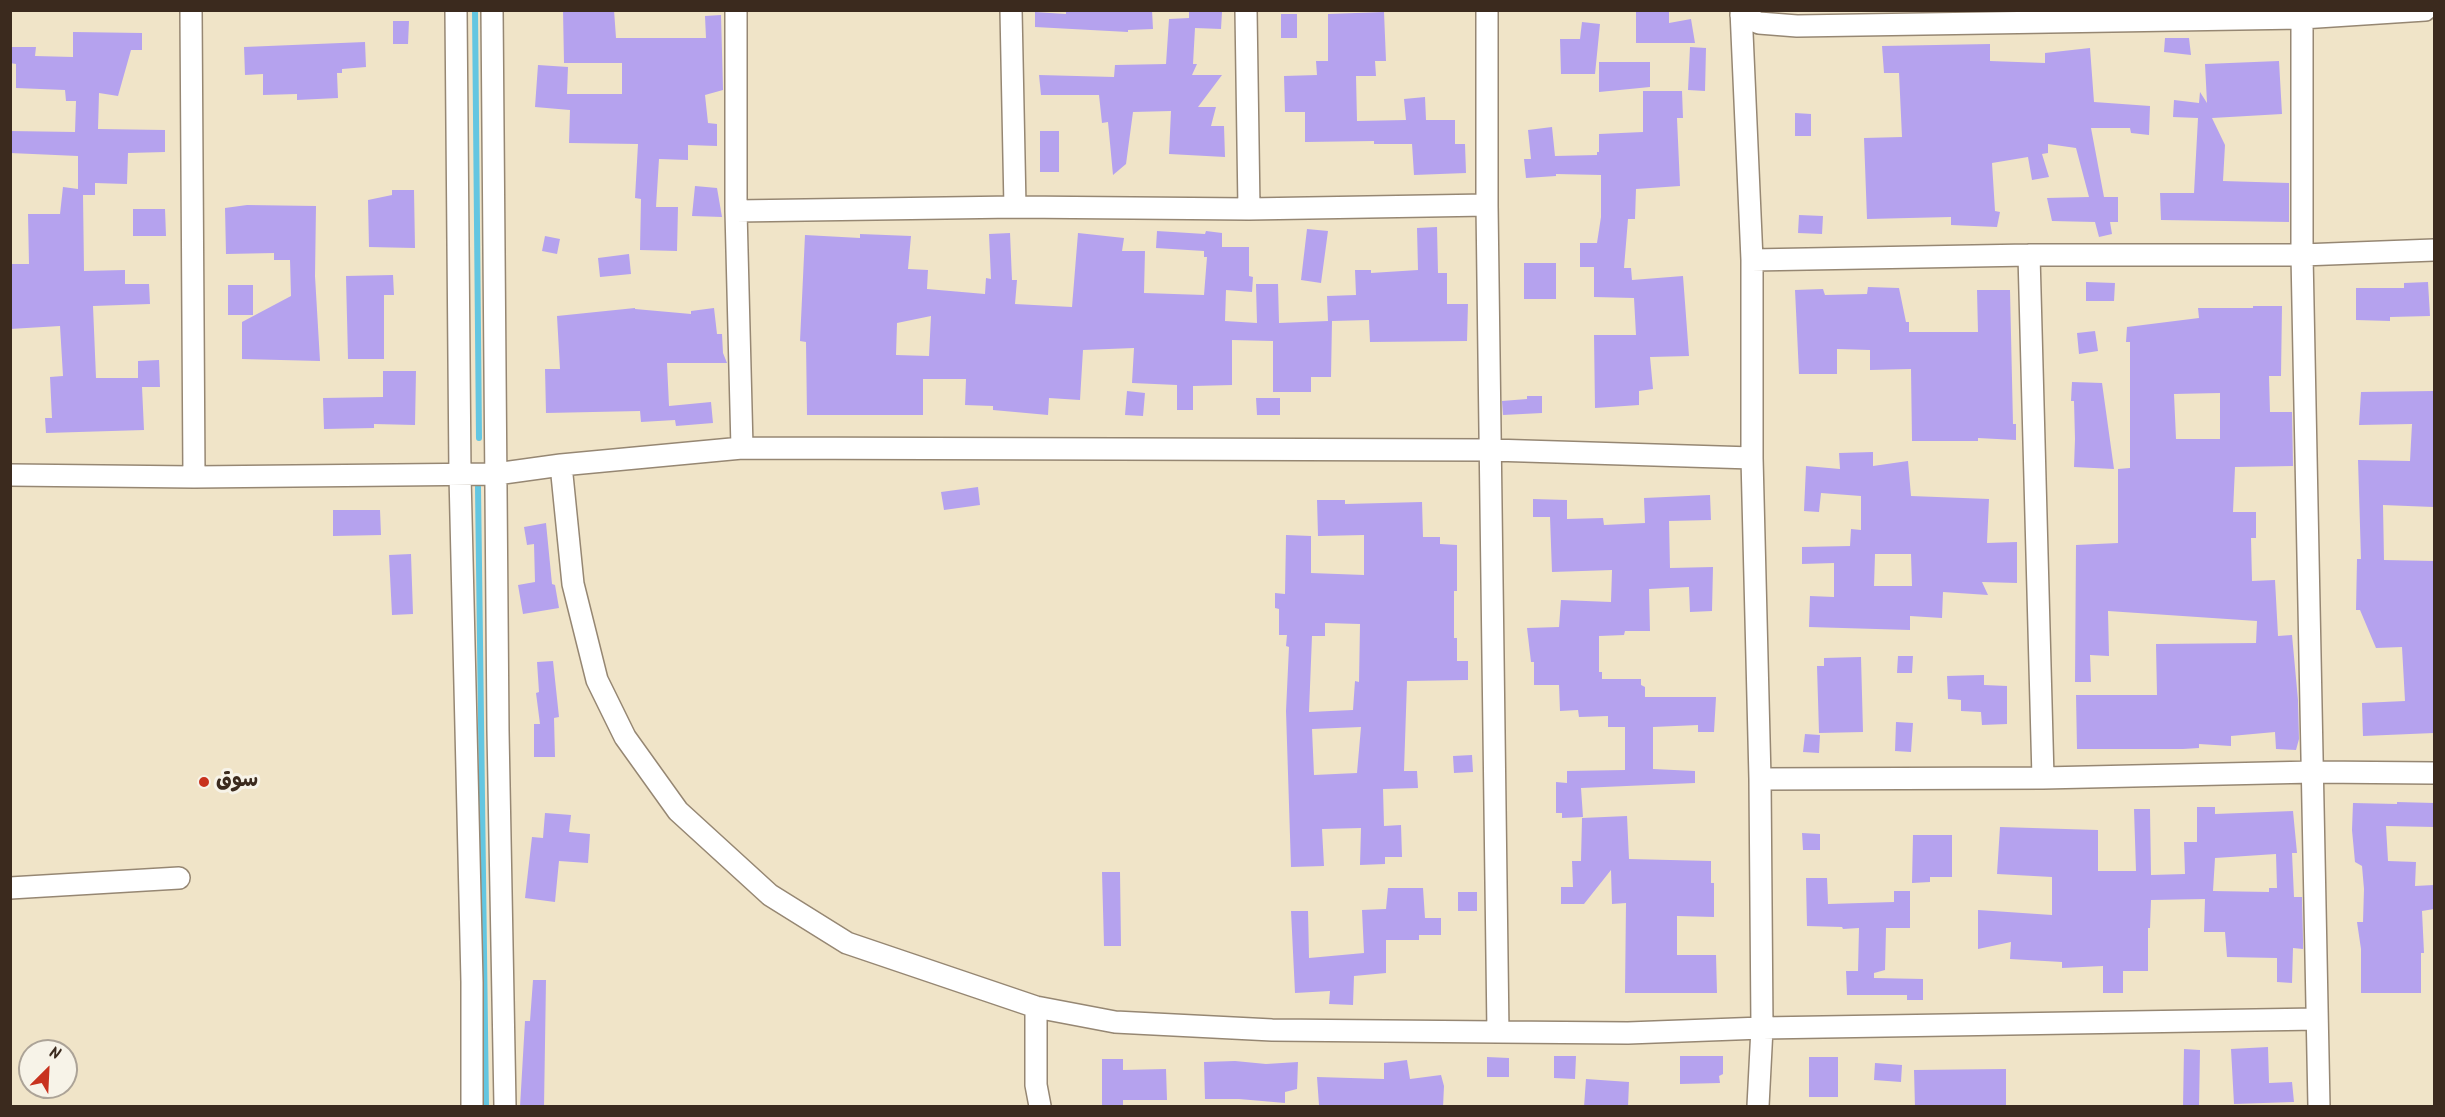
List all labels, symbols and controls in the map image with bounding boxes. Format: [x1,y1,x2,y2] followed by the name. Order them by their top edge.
[216,769,258,795] place label: سوق
[197,775,211,789] marker: سوق
[18,1039,78,1099] north arrow
[45,1040,64,1067] text: N

